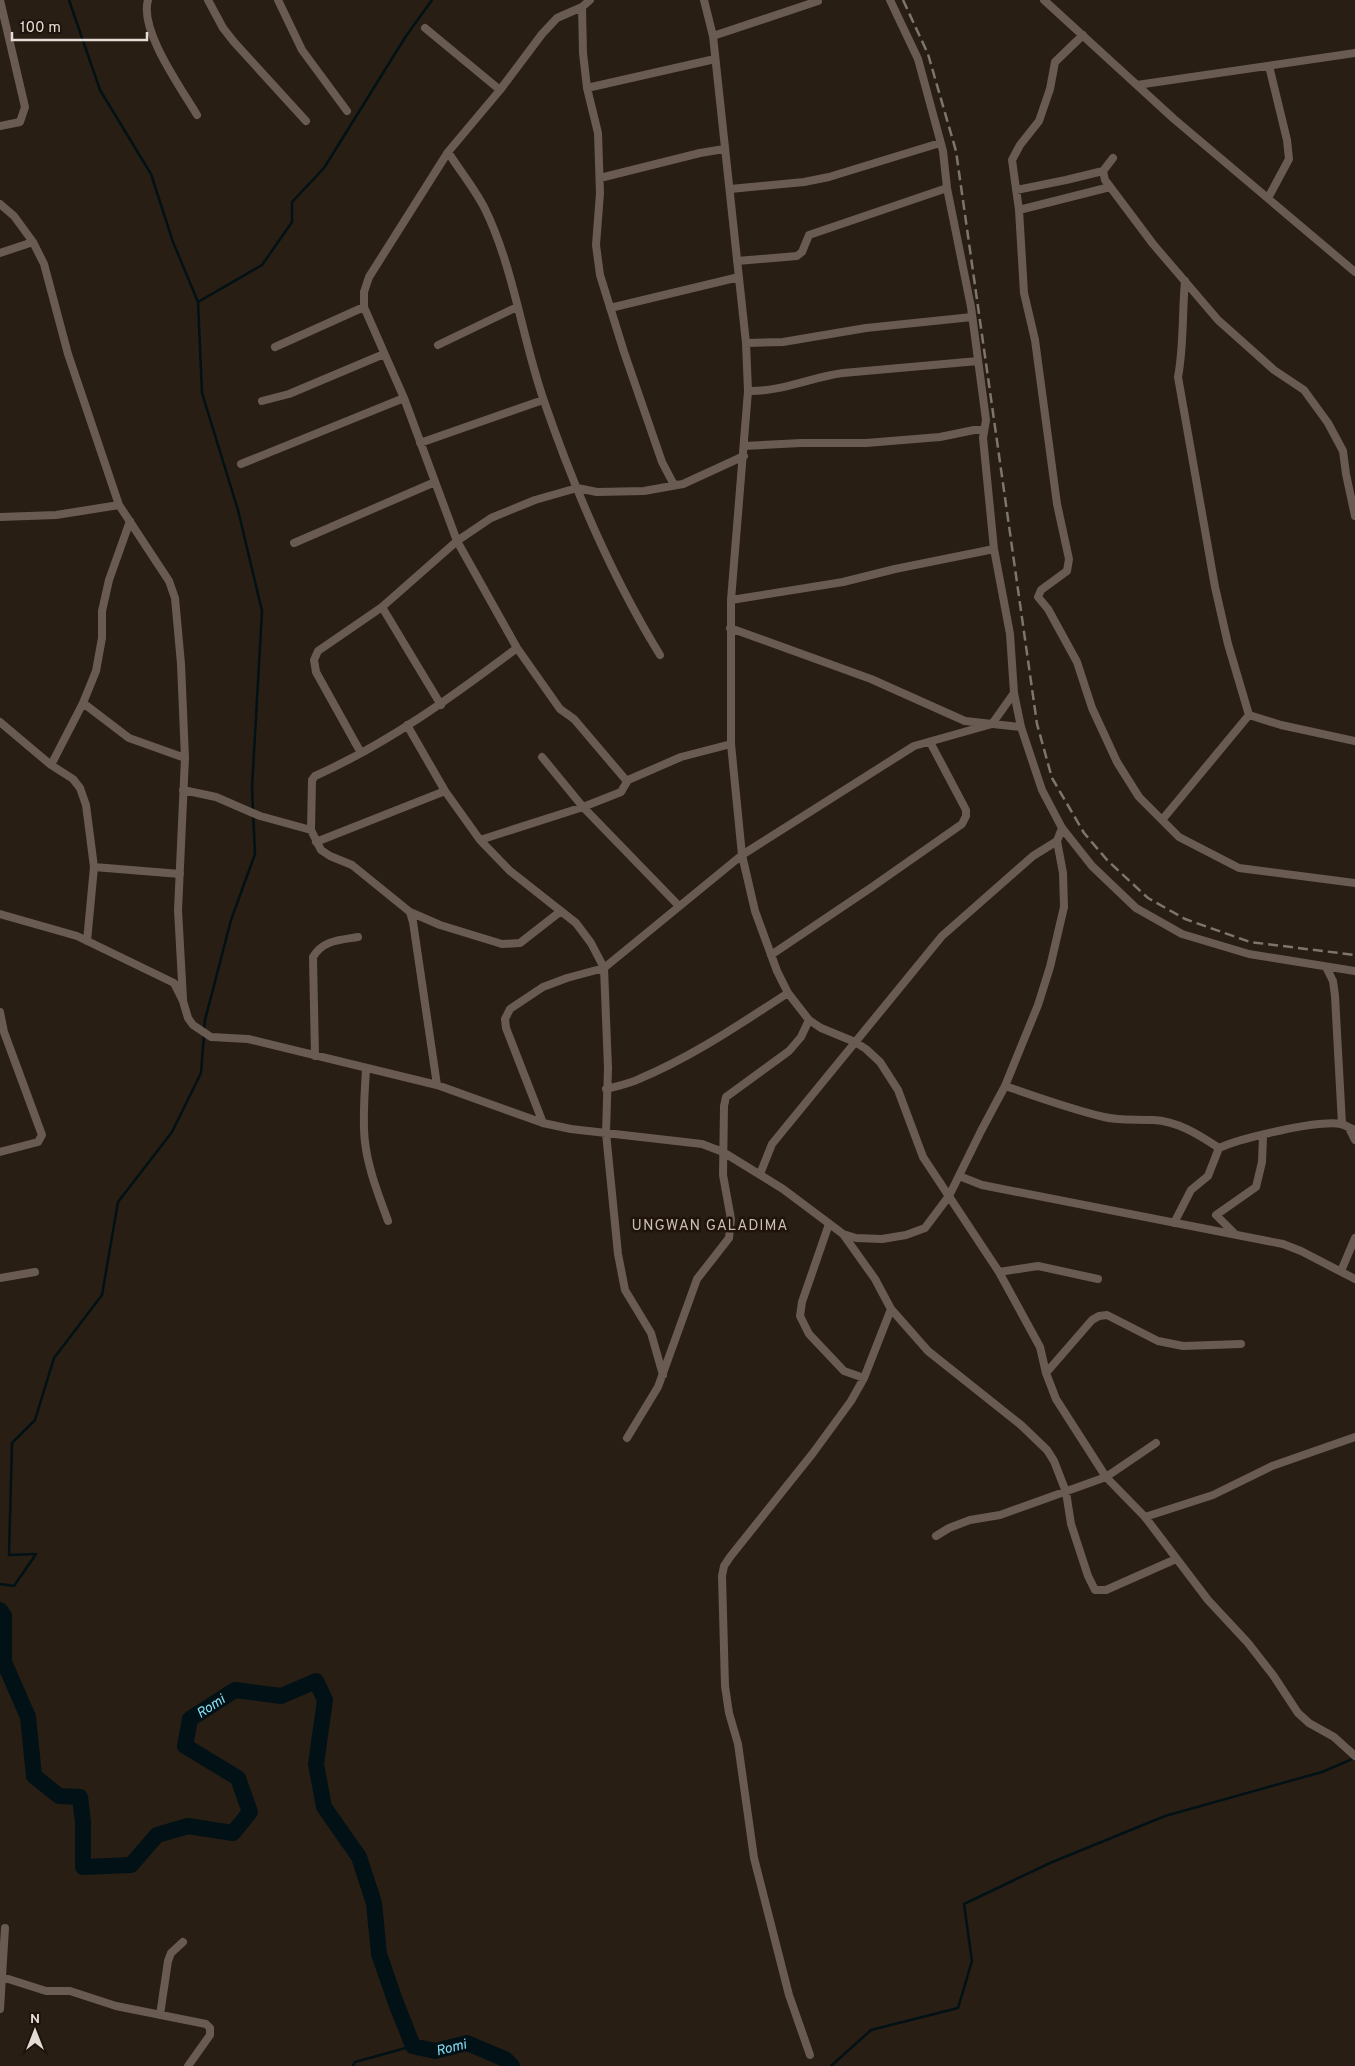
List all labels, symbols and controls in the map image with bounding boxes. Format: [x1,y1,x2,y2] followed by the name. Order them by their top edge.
[12,10,148,42] scale bar
[20,19,61,38] text: 100 m
[632,1217,788,1236] district label: UNGWAN GALADIMA
[194,1691,230,1723] water label: Romi
[10,2006,60,2056] north arrow
[30,2011,40,2028] text: N
[434,2036,470,2060] water label: Romi

